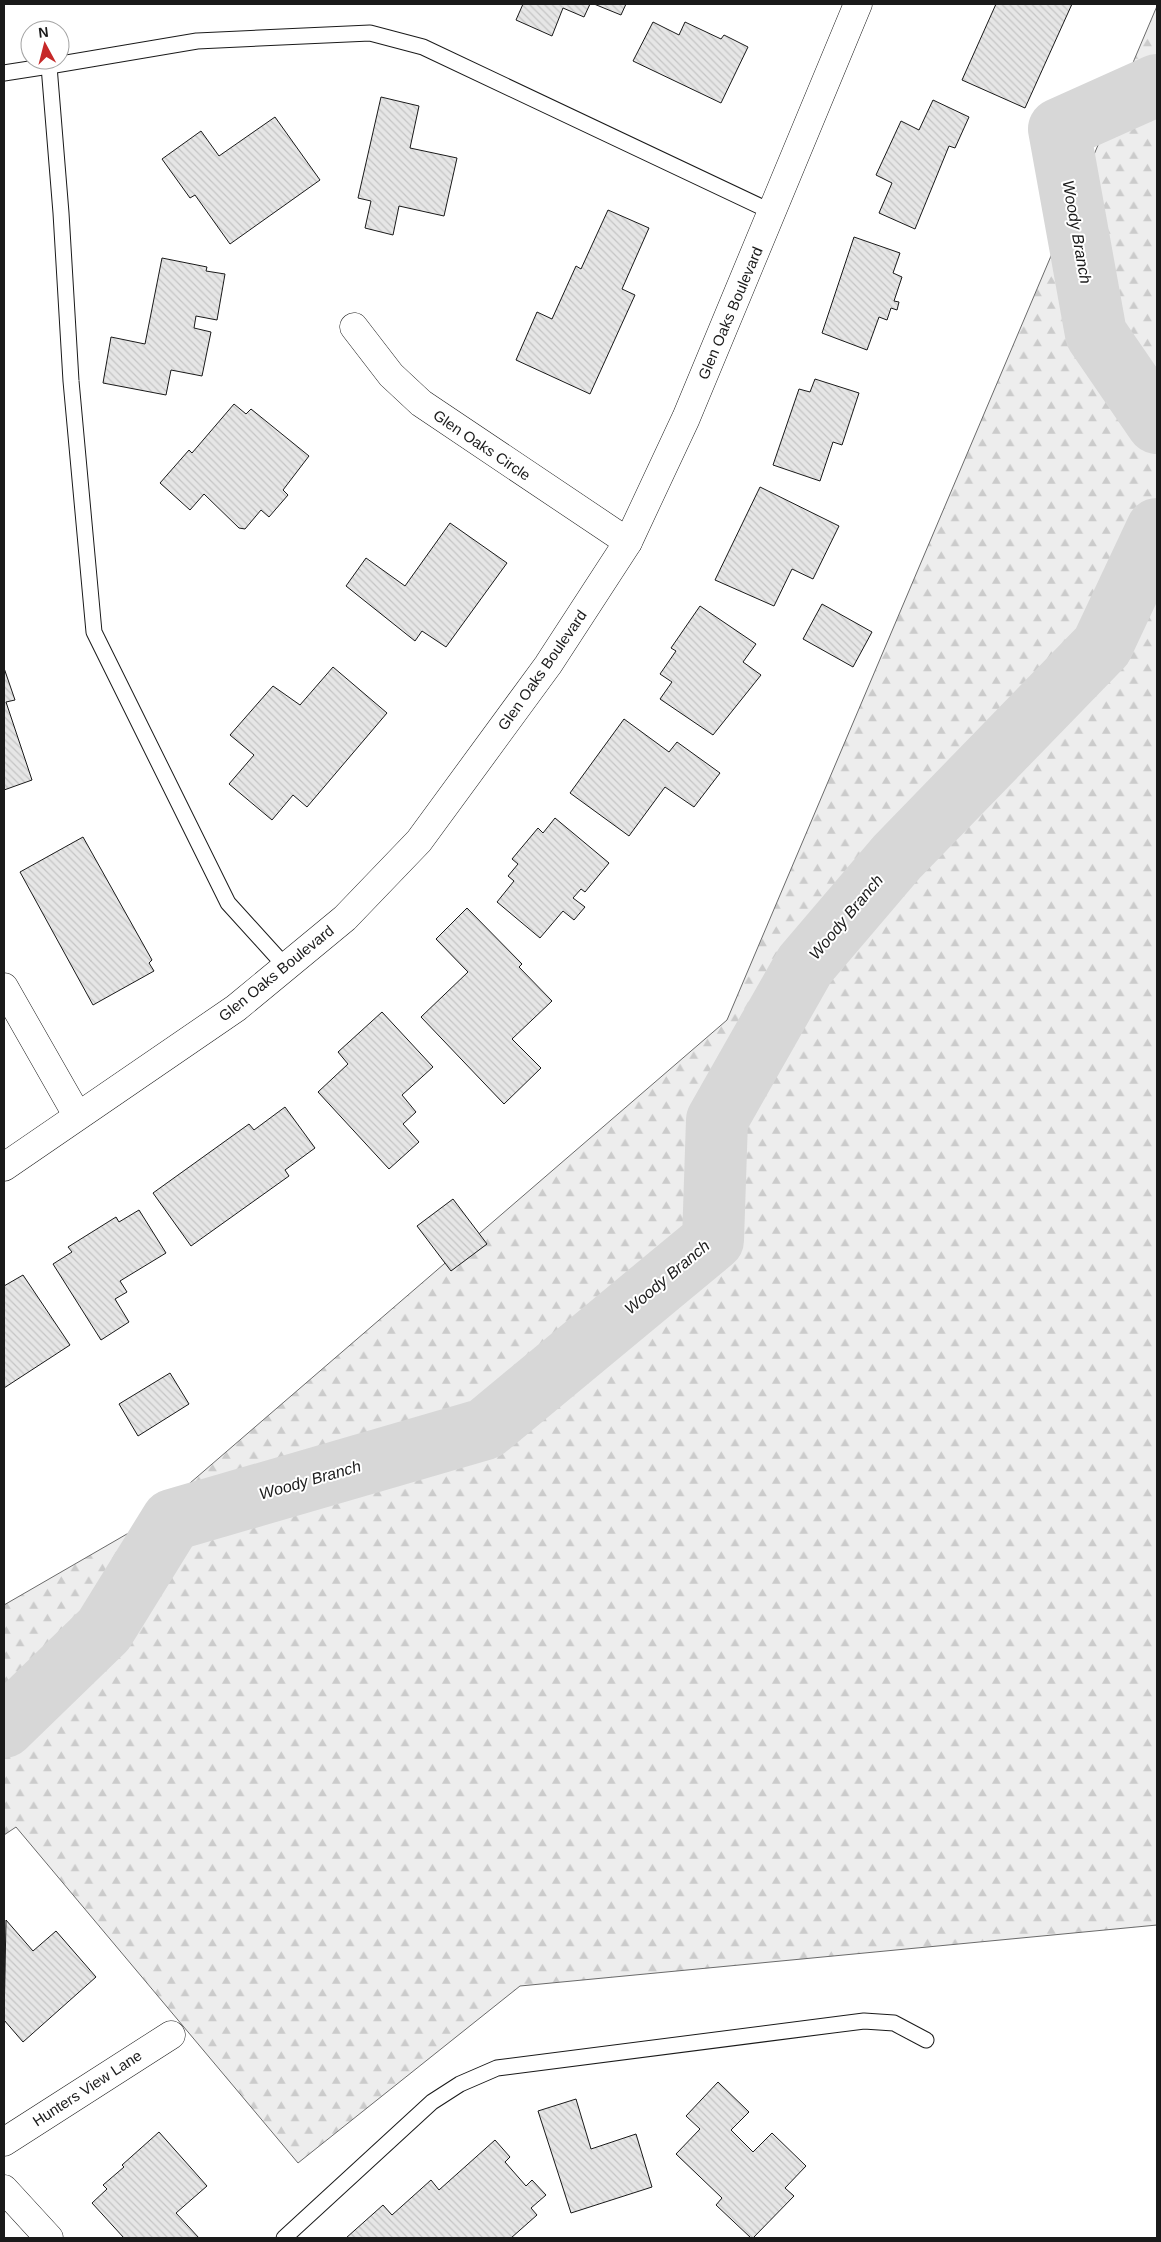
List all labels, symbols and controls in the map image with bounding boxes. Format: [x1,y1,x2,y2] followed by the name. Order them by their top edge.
[20,20,70,70] north arrow
[37,24,49,41] text: N
[1060,179,1094,285] water label: Woody Branch
[694,244,766,382] street label: Glen Oaks Boulevard
[430,406,534,484] street label: Glen Oaks Circle
[494,607,590,733] street label: Glen Oaks Boulevard
[806,871,886,963] water label: Woody Branch
[215,922,337,1024] street label: Glen Oaks Boulevard
[621,1237,713,1317] water label: Woody Branch
[257,1457,363,1503] water label: Woody Branch
[29,2046,145,2130] street label: Hunters View Lane

